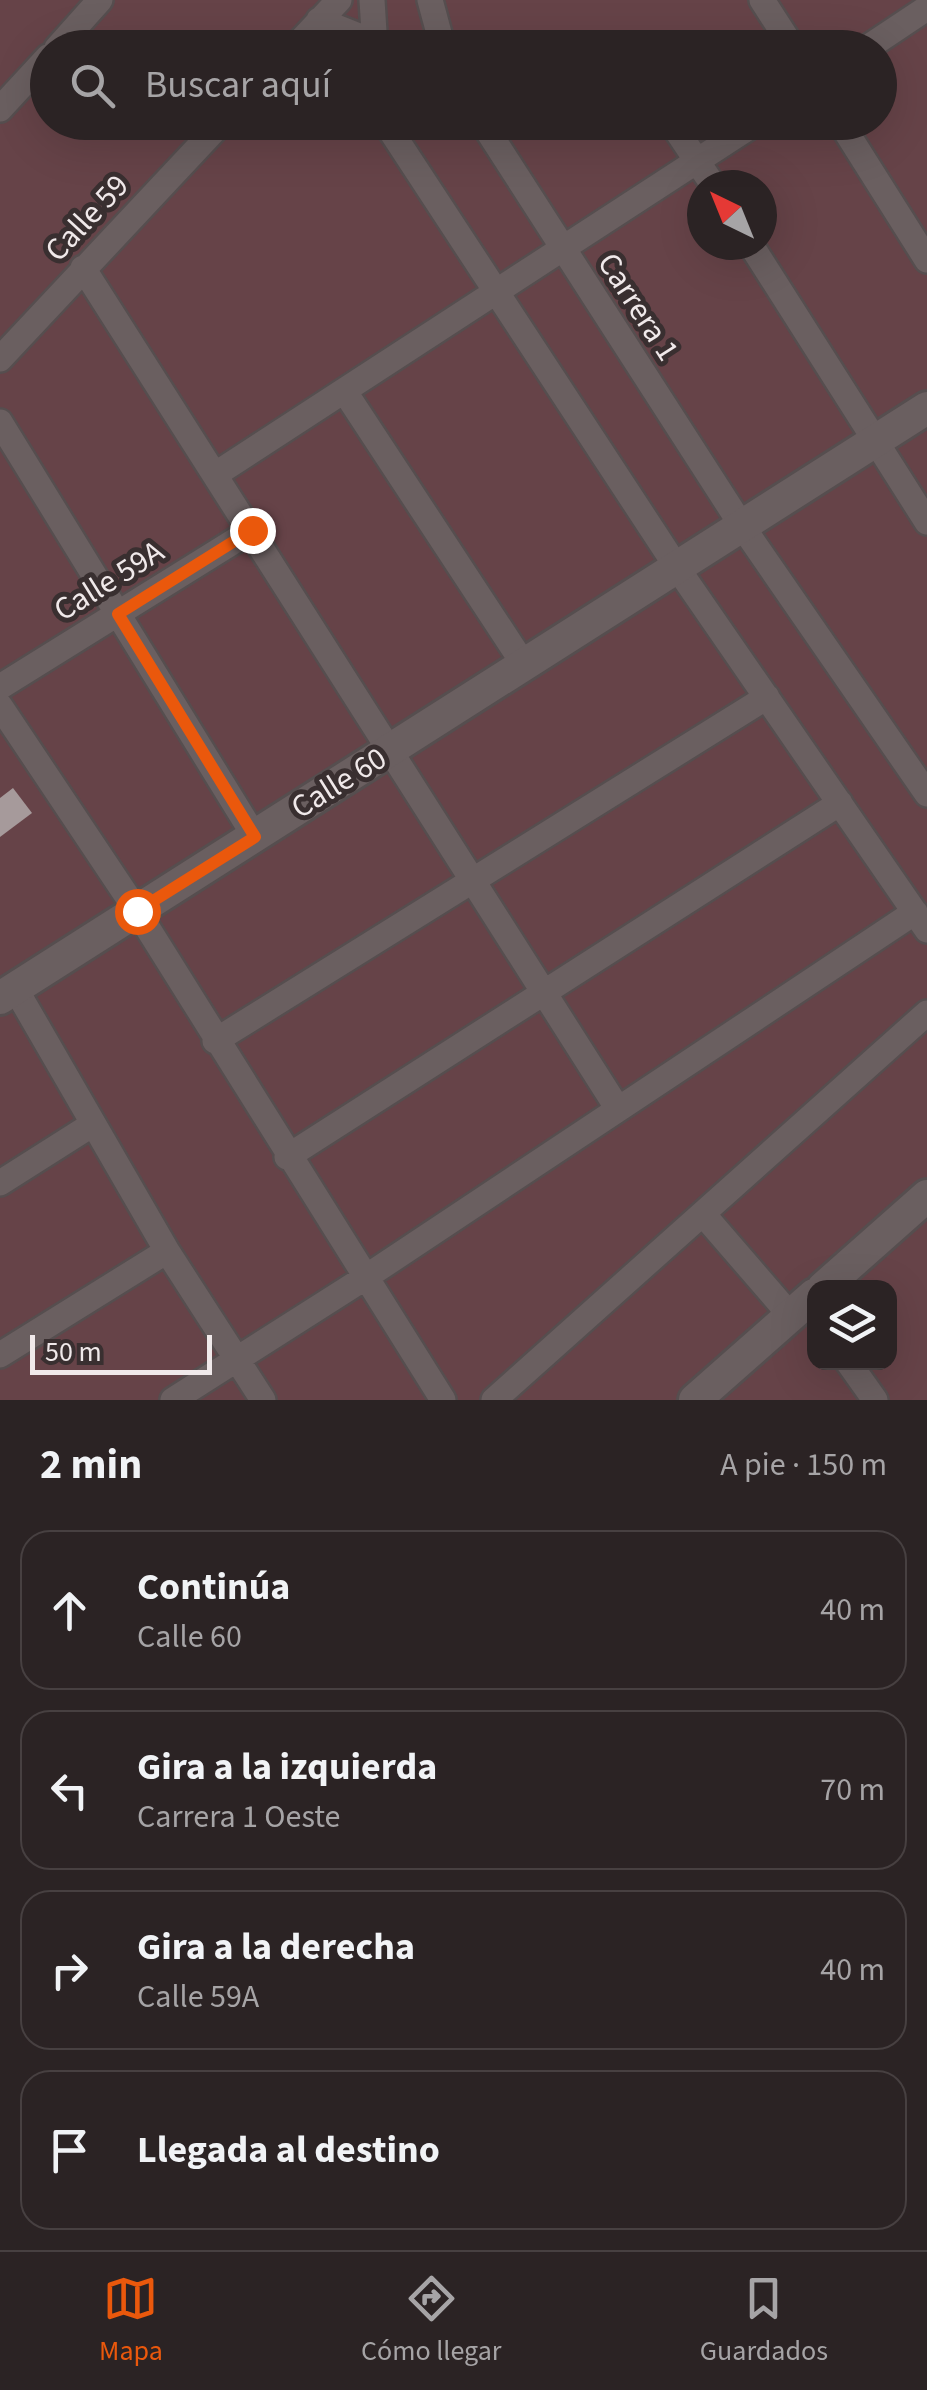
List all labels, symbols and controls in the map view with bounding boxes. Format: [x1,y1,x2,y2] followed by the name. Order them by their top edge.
[30,30,897,140] search box
[65,58,120,113] icon: search
[145,58,331,112] text: Buscar aquí
[34,164,140,272] street label: Calle 59
[687,170,777,260] north arrow
[586,244,690,370] street label: Carrera 1
[230,508,276,554] route end
[45,529,174,633] street label: Calle 59A
[282,736,396,830] street label: Calle 60
[115,889,161,935] route start
[807,1280,897,1370] map controls
[807,1280,897,1370] button: layers
[30,1330,212,1374] scale bar
[45,1332,102,1372] text: 50 m
[40,1435,142,1495] text: 2 min
[720,1442,887,1488] text: A pie · 150 m
[137,1560,290,1614] text: Continúa
[42,1583,97,1638] icon: ahead
[820,1587,885,1633] text: 40 m
[137,1614,242,1660] text: Calle 60
[137,1740,437,1794] text: Gira a la izquierda
[42,1763,97,1818] icon: left
[820,1767,885,1813] text: 70 m
[137,1794,340,1840] text: Carrera 1 Oeste
[137,1920,415,1974] text: Gira a la derecha
[42,1943,97,1998] icon: right
[820,1947,885,1993] text: 40 m
[137,1974,259,2020] text: Calle 59A
[42,2123,97,2178] icon: arrive
[137,2123,440,2177] text: Llegada al destino
[99,2271,163,2371] tab: Mapa
[361,2271,502,2371] tab: Cómo llegar
[700,2271,828,2371] tab: Guardados

